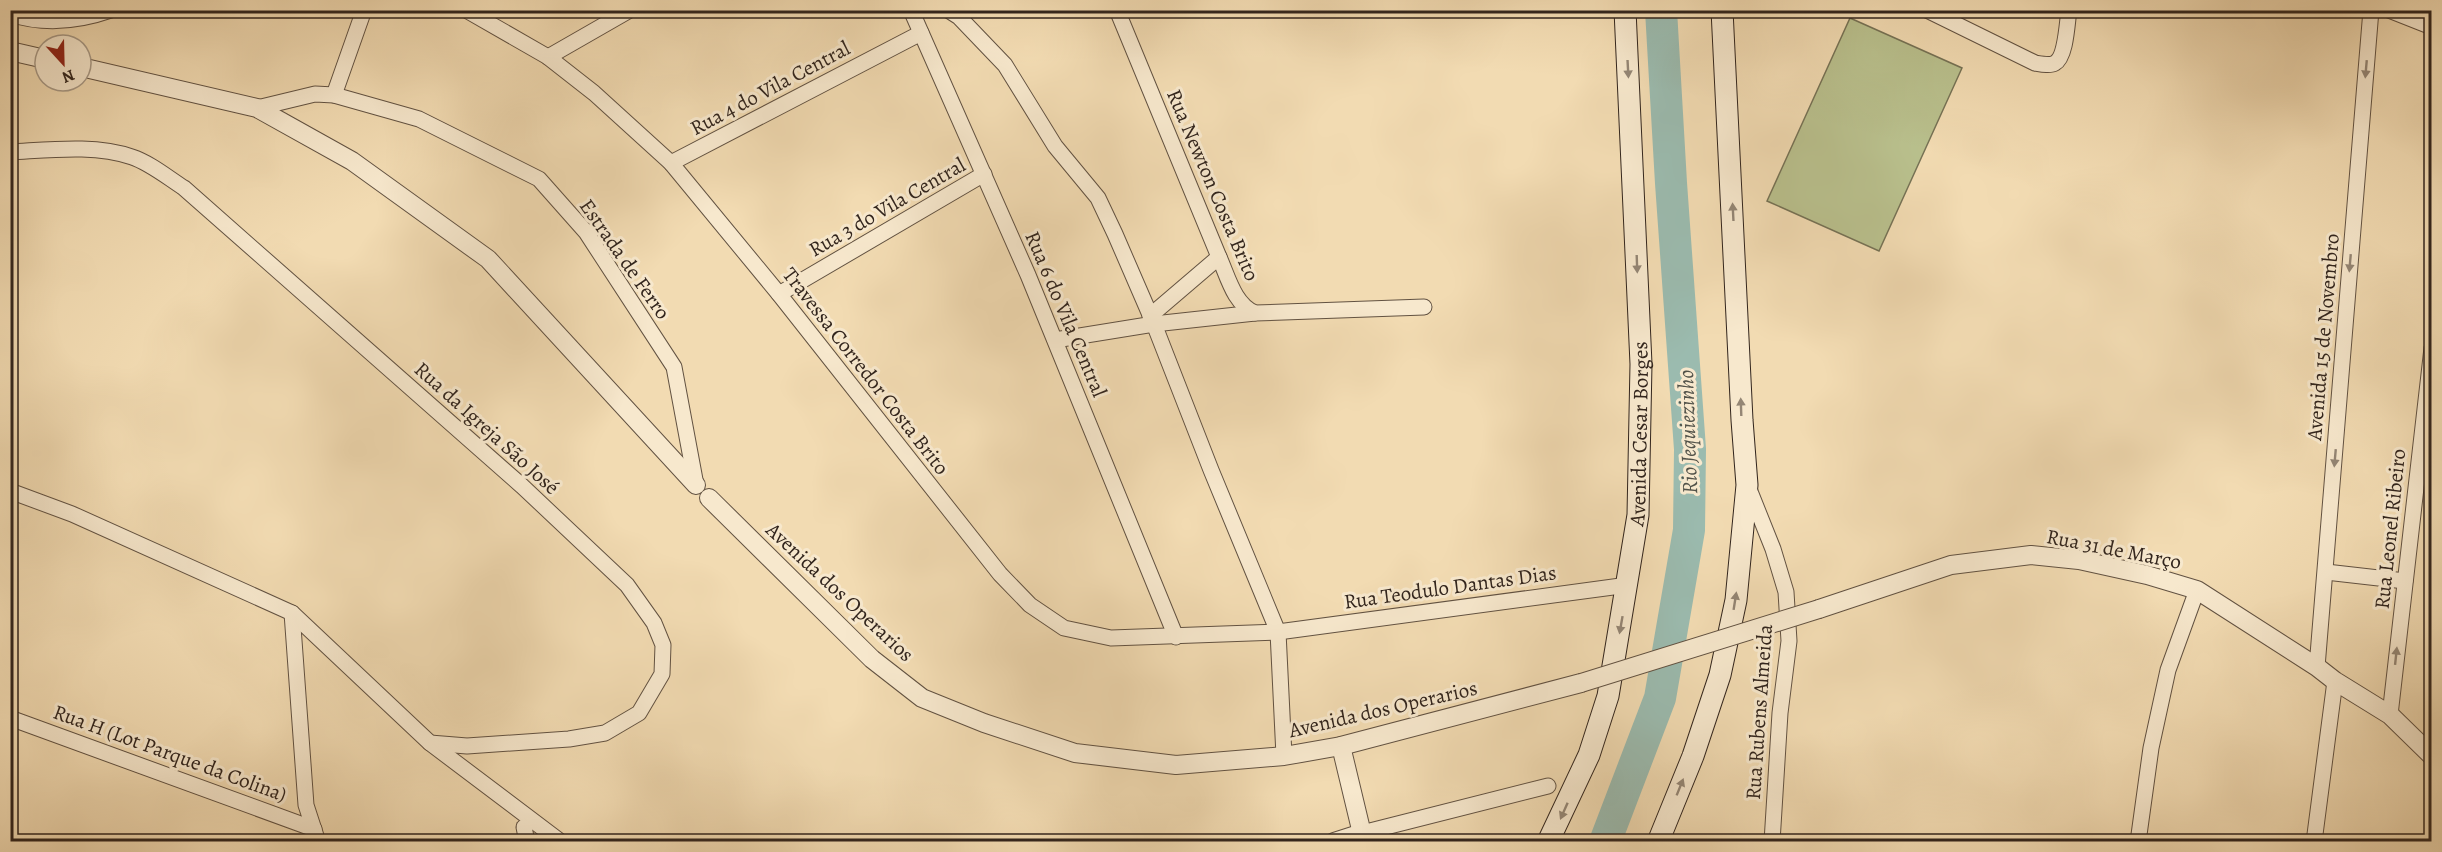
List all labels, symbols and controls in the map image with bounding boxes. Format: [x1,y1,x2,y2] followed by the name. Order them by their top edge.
[33,33,93,93] north arrow
[685,34,855,142] street label: Rua 4 do Vila Central
[1624,59,1633,78] one-way arrow
[2361,59,2371,78] one-way arrow
[58,64,78,88] text: N
[1160,85,1266,285] street label: Rua Newton Costa Brito
[804,151,970,263] street label: Rua 3 do Vila Central
[573,193,677,325] street label: Estrada de Ferro
[1728,202,1737,221] one-way arrow
[1018,227,1114,401] street label: Rua 6 do Vila Central
[2300,232,2346,443] street label: Avenida 15 de Novembro
[1633,254,1642,273] one-way arrow
[2345,254,2355,273] one-way arrow
[776,262,956,480] street label: Travessa Corredor Costa Brito
[1622,341,1655,529] street label: Avenida Cesar Borges
[408,355,566,501] street label: Rua da Igreja São José
[1671,369,1705,495] water label: Rio Jequiezinho
[1736,397,1746,416] one-way arrow
[2368,447,2412,611] street label: Rua Leonel Ribeiro
[2330,448,2340,467] one-way arrow
[759,515,920,668] street label: Avenida dos Operarios
[2044,522,2184,576] street label: Rua 31 de Março
[1342,558,1558,616] street label: Rua Teodulo Dantas Dias
[1731,591,1740,610] one-way arrow
[1616,616,1625,635] one-way arrow
[1739,623,1779,801] street label: Rua Rubens Almeida
[2392,647,2401,666] one-way arrow
[1285,674,1480,745] street label: Avenida dos Operarios
[49,698,291,808] street label: Rua H (Lot Parque da Colina)
[1676,778,1685,796] one-way arrow
[1559,802,1569,820] one-way arrow

